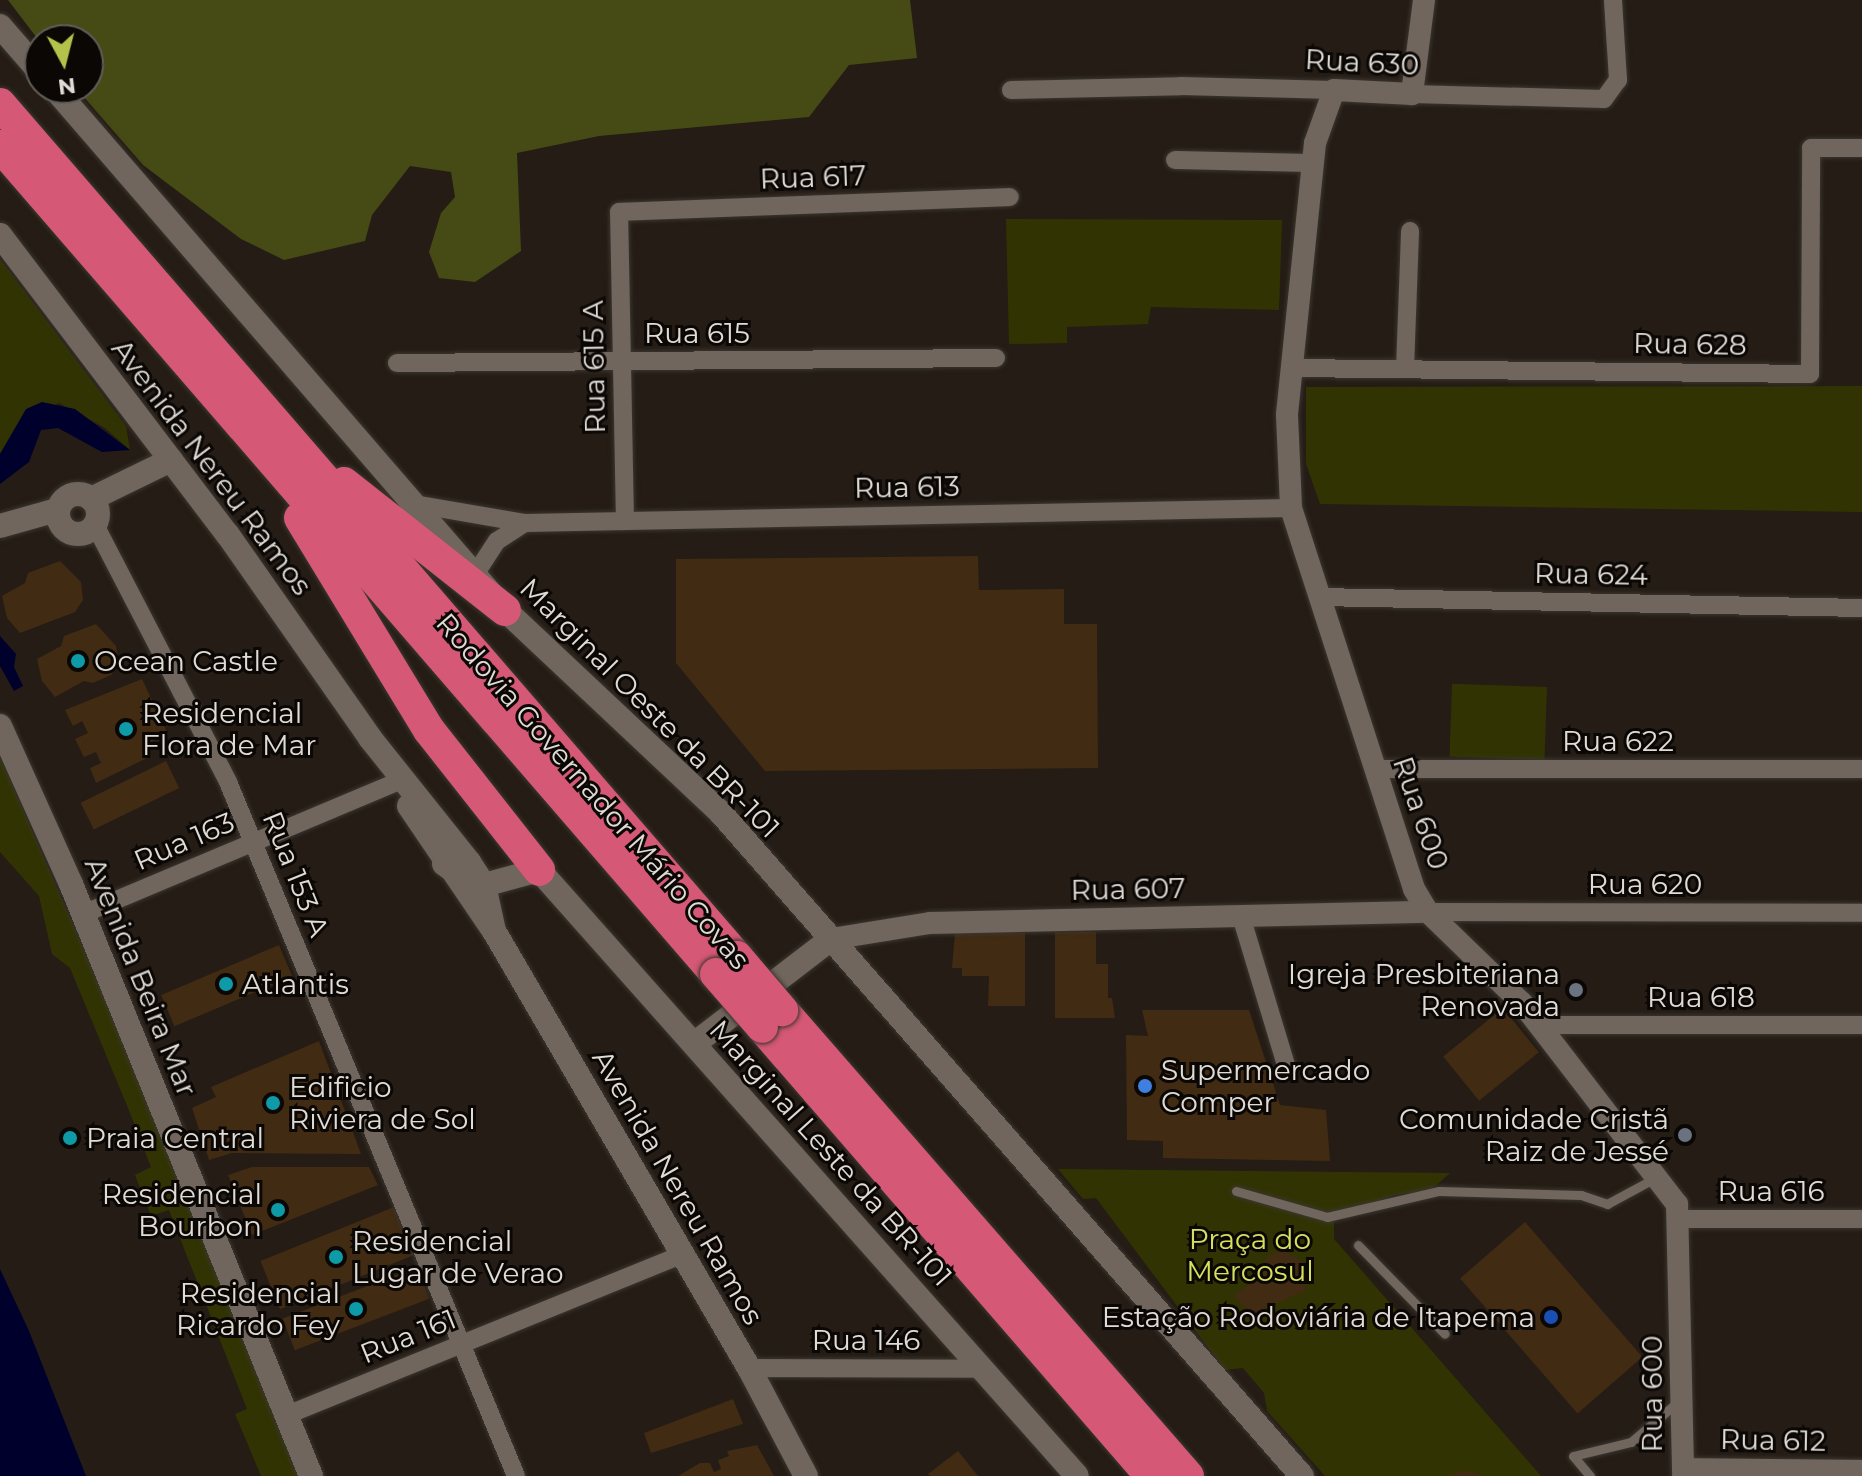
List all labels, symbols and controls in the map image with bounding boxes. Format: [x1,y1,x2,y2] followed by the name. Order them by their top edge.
[24,24,104,104] north arrow
[1304,42,1420,82] street label: Rua 630
[56,72,77,101] text: N
[759,158,867,196] street label: Rua 617
[576,300,612,434] street label: Rua 615 A
[644,316,750,350] street label: Rua 615
[1633,326,1747,362] street label: Rua 628
[105,333,319,601] street label: Avenida Nereu Ramos
[854,469,960,505] street label: Rua 613
[1534,556,1648,592] street label: Rua 624
[513,571,787,845] street label: Marginal Oeste da BR-101
[429,606,757,976] street label: Rodovia Governador Mário Covas
[94,644,278,678] place label: Ocean Castle
[69,652,87,670] marker: Ocean Castle
[142,696,316,762] place label: Residencial Flora de Mar
[117,720,135,738] marker: Residencial Flora de Mar
[1562,724,1674,758] street label: Rua 622
[1386,752,1456,874] street label: Rua 600
[129,805,239,877] street label: Rua 163
[256,807,336,941] street label: Rua 153 A
[78,853,204,1101] street label: Avenida Beira Mar
[1588,867,1702,901] street label: Rua 620
[1070,871,1186,907] street label: Rua 607
[1288,957,1560,1023] place label: Igreja Presbiteriana Renovada
[242,967,349,1001] place label: Atlantis
[217,975,235,993] marker: Atlantis
[1647,980,1755,1014] street label: Rua 618
[1567,981,1585,999] marker: Igreja Presbiteriana Renovada
[703,1013,959,1293] street label: Marginal Leste da BR-101
[586,1044,770,1330] street label: Avenida Nereu Ramos
[1161,1053,1370,1119] place label: Supermercado Comper
[289,1070,476,1136] place label: Edificio Riviera de Sol
[1136,1077,1154,1095] marker: Supermercado Comper
[264,1094,282,1112] marker: Edificio Riviera de Sol
[1399,1102,1669,1168] place label: Comunidade Cristã Raiz de Jessé
[86,1121,264,1155] place label: Praia Central
[1676,1126,1694,1144] marker: Comunidade Cristã Raiz de Jessé
[61,1129,79,1147] marker: Praia Central
[1717,1174,1825,1208] street label: Rua 616
[102,1177,262,1243] place label: Residencial Bourbon
[269,1201,287,1219] marker: Residencial Bourbon
[1186,1222,1314,1288] park label: Praça do Mercosul
[352,1224,564,1290] place label: Residencial Lugar de Verao
[327,1248,345,1266] marker: Residencial Lugar de Verao
[176,1276,340,1342] place label: Residencial Ricardo Fey
[347,1300,365,1318] marker: Residencial Ricardo Fey
[1102,1300,1535,1334] place label: Estação Rodoviária de Itapema
[355,1302,461,1370] street label: Rua 161
[1542,1308,1560,1326] marker: Estação Rodoviária de Itapema
[812,1323,920,1357] street label: Rua 146
[1635,1335,1669,1453] street label: Rua 600
[1720,1422,1826,1458] street label: Rua 612

